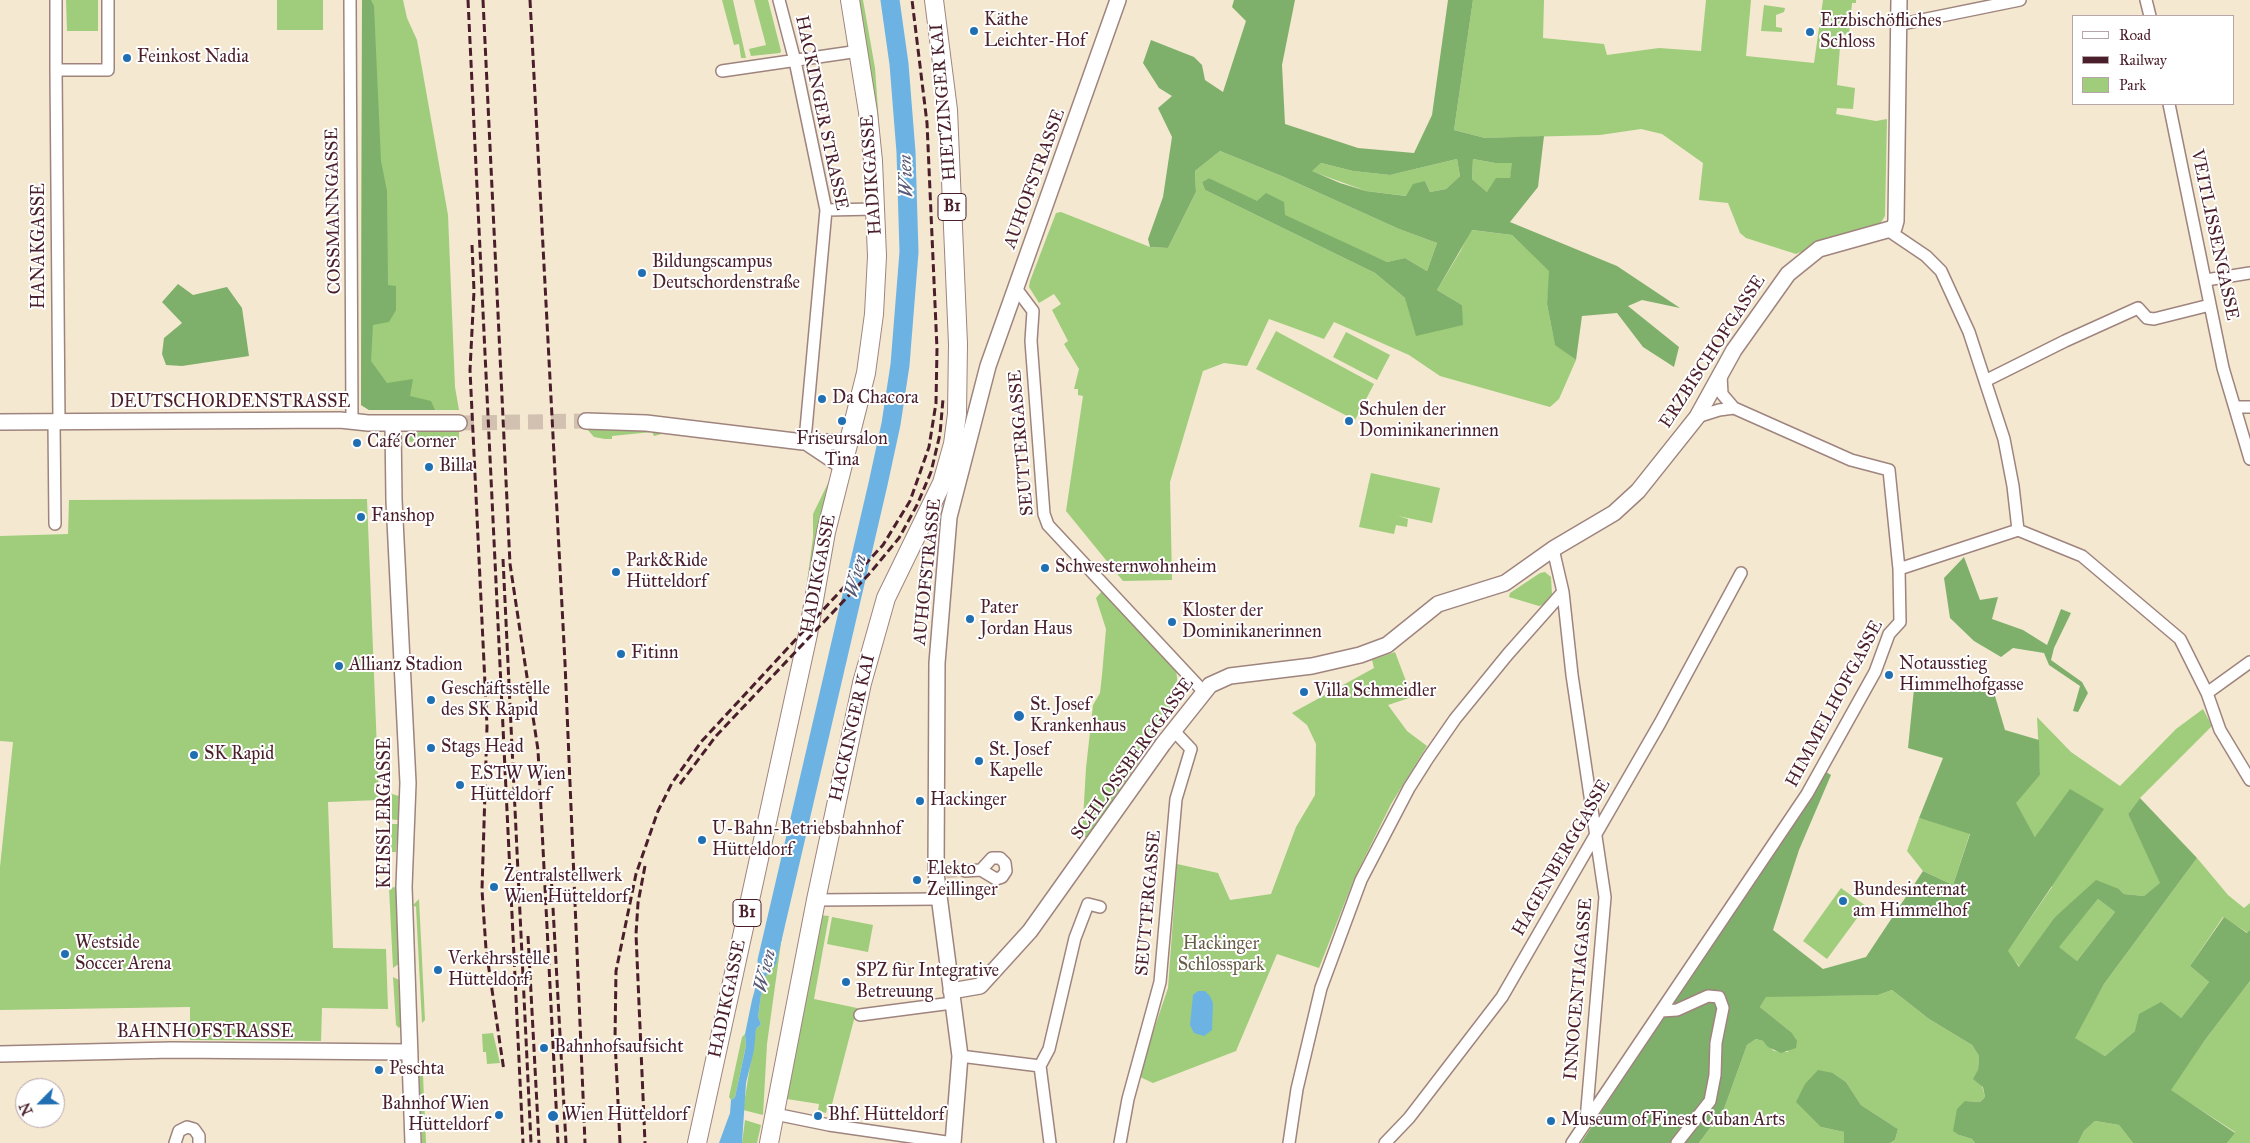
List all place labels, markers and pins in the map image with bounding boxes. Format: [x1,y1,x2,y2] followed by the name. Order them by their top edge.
[984,10,1086,52] place label: Käthe Leichter-Hof
[1820,11,1942,54] place label: Erzbischöfliches Schloss
[968,25,980,37] marker: Käthe Leichter-Hof
[1804,26,1816,38] marker: Erzbischöfliches Schloss
[137,47,249,69] place label: Feinkost Nadia
[121,52,133,64] marker: Feinkost Nadia
[652,252,800,294] place label: Bildungscampus Deutschordenstraße
[636,267,648,279] marker: Bildungscampus Deutschordenstraße
[832,388,919,410] place label: Da Chacora
[816,393,828,405] marker: Da Chacora
[1359,400,1499,442] place label: Schulen der Dominikanerinnen
[836,415,848,427] marker: Friseursalon Tina
[1343,415,1355,427] marker: Schulen der Dominikanerinnen
[796,429,888,472] place label: Friseursalon Tina
[367,432,456,454] place label: Café Corner
[351,437,363,449] marker: Café Corner
[439,456,473,478] place label: Billa
[423,461,435,473] marker: Billa
[371,506,434,528] place label: Fanshop
[355,511,367,523] marker: Fanshop
[626,551,708,594] place label: Park&Ride Hütteldorf
[1055,557,1217,579] place label: Schwesternwohnheim
[1039,562,1051,574] marker: Schwesternwohnheim
[610,566,622,578] marker: Park&Ride Hütteldorf
[980,598,1072,640] place label: Pater Jordan Haus
[1182,601,1322,644] place label: Kloster der Dominikanerinnen
[964,613,976,625] marker: Pater Jordan Haus
[1166,616,1178,628] marker: Kloster der Dominikanerinnen
[631,643,678,665] place label: Fitinn
[615,648,627,660] marker: Fitinn
[1899,654,2024,696] place label: Notausstieg Himmelhofgasse
[349,655,463,677] place label: Allianz Stadion
[333,660,345,672] marker: Allianz Stadion
[1883,669,1895,681] marker: Notausstieg Himmelhofgasse
[441,679,550,722] place label: Geschäftsstelle des SK Rapid
[1314,681,1436,703] place label: Villa Schmeidler
[1298,686,1310,698] marker: Villa Schmeidler
[425,694,437,706] marker: Geschäftsstelle des SK Rapid
[1030,695,1126,738] place label: St. Josef Krankenhaus
[1012,709,1026,723] marker: St. Josef Krankenhaus
[441,737,524,759] place label: Stags Head
[989,740,1050,782] place label: St. Josef Kapelle
[425,742,437,754] marker: Stags Head
[204,744,274,766] place label: SK Rapid
[188,749,200,761] marker: SK Rapid
[973,755,985,767] marker: St. Josef Kapelle
[470,764,566,806] place label: ESTW Wien Hütteldorf
[454,779,466,791] marker: ESTW Wien Hütteldorf
[930,790,1006,812] place label: Hackinger
[914,795,926,807] marker: Hackinger
[712,819,902,862] place label: U-Bahn-Betriebsbahnhof Hütteldorf
[696,834,708,846] marker: U-Bahn-Betriebsbahnhof Hütteldorf
[927,859,998,902] place label: Elekto Zeillinger
[504,866,628,909] place label: Zentralstellwerk Wien Hütteldorf
[911,874,923,886] marker: Elekto Zeillinger
[1853,880,1968,922] place label: Bundesinternat am Himmelhof
[488,881,500,893] marker: Zentralstellwerk Wien Hütteldorf
[1837,895,1849,907] marker: Bundesinternat am Himmelhof
[75,933,171,976] place label: Westside Soccer Arena
[59,948,71,960] marker: Westside Soccer Arena
[448,949,550,992] place label: Verkehrsstelle Hütteldorf
[856,961,999,1004] place label: SPZ für Integrative Betreuung
[432,964,444,976] marker: Verkehrsstelle Hütteldorf
[840,976,852,988] marker: SPZ für Integrative Betreuung
[554,1037,684,1059] place label: Bahnhofsaufsicht
[538,1042,550,1054] marker: Bahnhofsaufsicht
[389,1059,444,1081] place label: Peschta
[373,1064,385,1076] marker: Peschta
[382,1094,489,1136] place label: Bahnhof Wien Hütteldorf
[564,1105,688,1127] place label: Wien Hütteldorf
[828,1105,945,1127] place label: Bhf. Hütteldorf
[493,1109,505,1121] marker: Bahnhof Wien Hütteldorf
[546,1109,560,1123] marker: Wien Hütteldorf
[812,1110,824,1122] marker: Bhf. Hütteldorf
[1561,1110,1785,1132] place label: Museum of Finest Cuban Arts
[1545,1115,1557,1127] marker: Museum of Finest Cuban Arts

